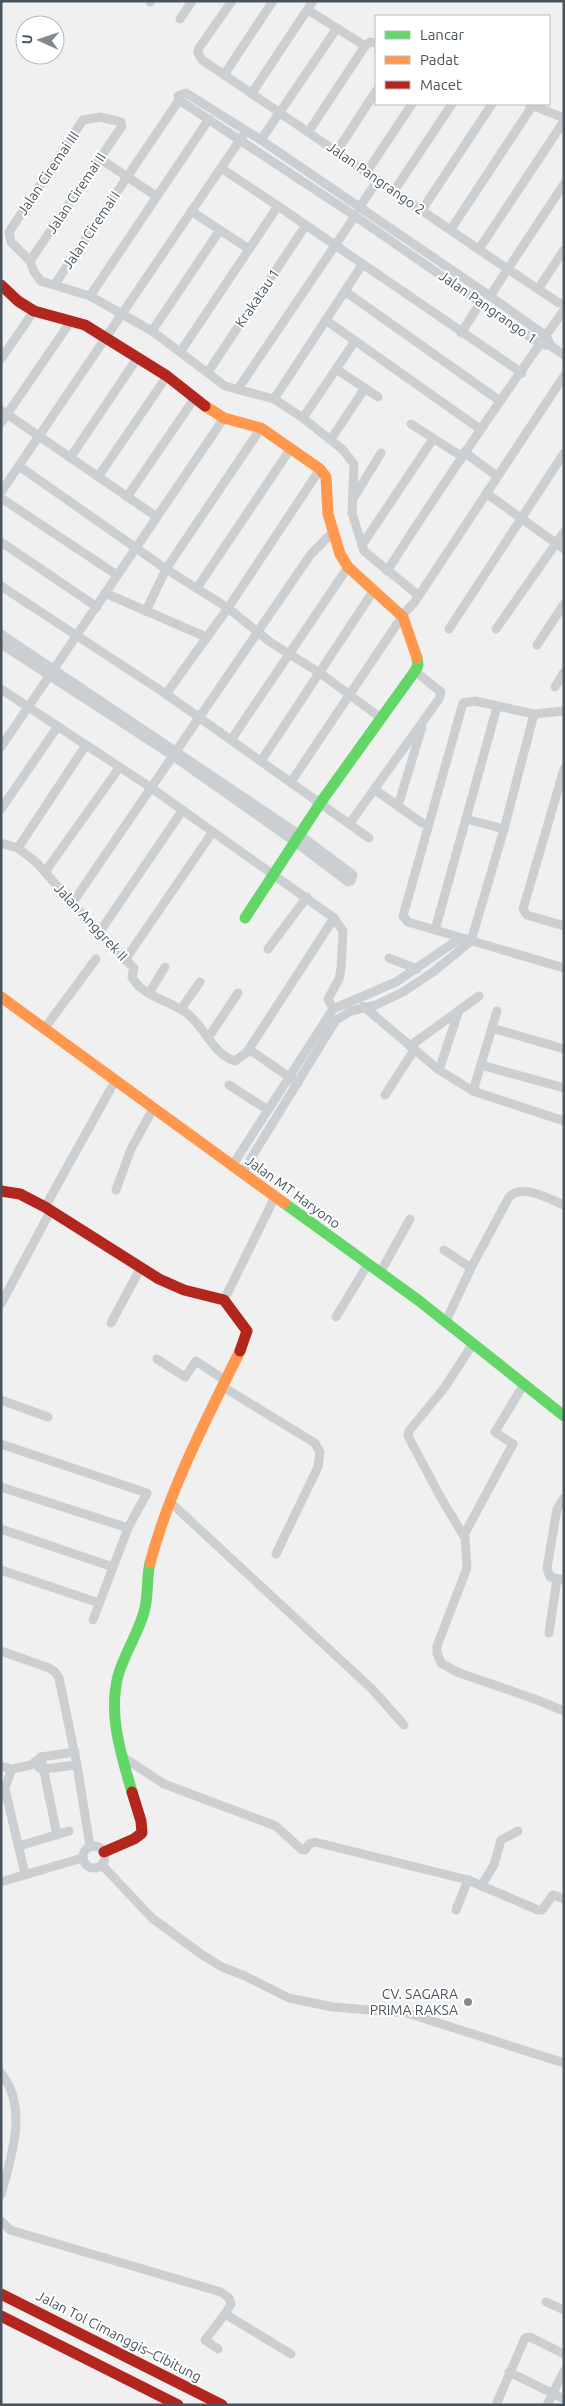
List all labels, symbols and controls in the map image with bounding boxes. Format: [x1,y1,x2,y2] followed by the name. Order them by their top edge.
[15,15,65,65] north arrow
[375,15,550,105] legend
[420,26,465,43] text: Lancar
[19,34,35,45] text: U
[420,51,459,68] text: Padat
[420,76,462,93] text: Macet
[14,128,82,218] street label: Jalan Ciremai III
[324,138,428,218] street label: Jalan Pangrango 2
[59,188,123,272] street label: Jalan Ciremai II
[59,188,123,272] street label: Jalan Ciremai I
[232,266,282,330] street label: Krakatau 1
[436,267,540,347] street label: Jalan Pangrango 1
[51,880,131,964] street label: Jalan Anggrek II
[243,1152,343,1232] street label: Jalan MT Haryono
[370,1986,458,2018] place label: CV. SAGARA PRIMA RAKSA
[462,1996,474,2008] marker: CV. SAGARA PRIMA RAKSA
[34,2287,204,2385] street label: Jalan Tol Cimanggis–Cibitung

